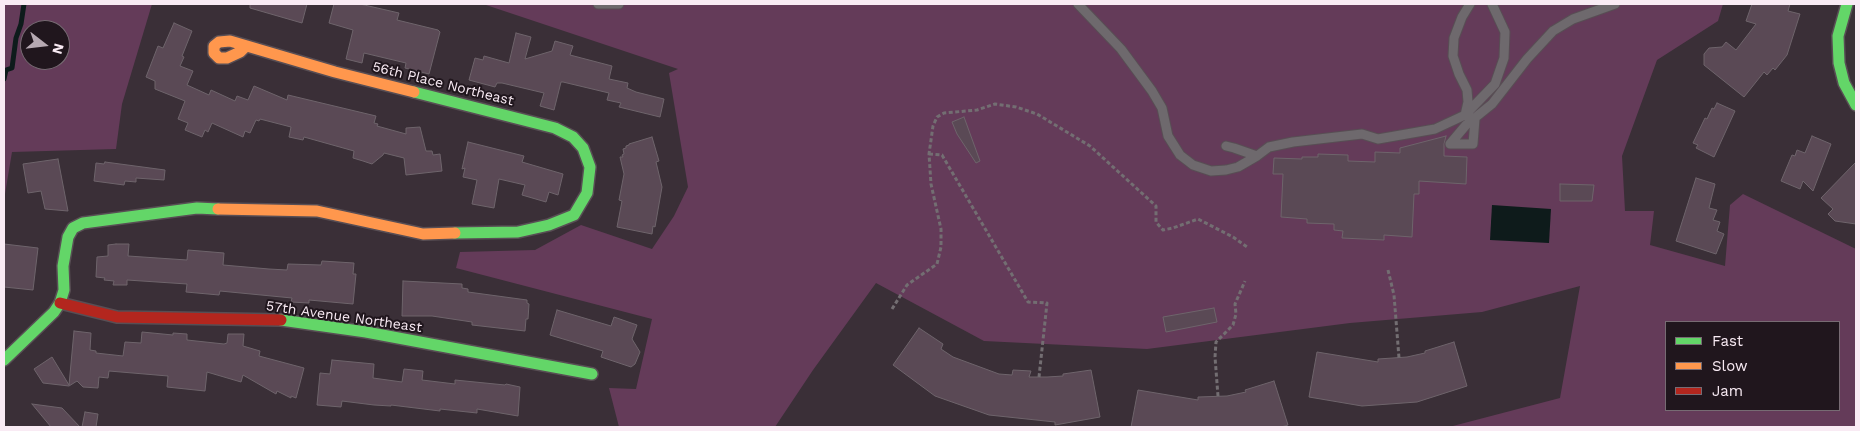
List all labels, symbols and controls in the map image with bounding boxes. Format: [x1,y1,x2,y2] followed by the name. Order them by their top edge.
[20,20,70,70] north arrow
[49,42,68,56] text: N
[371,58,515,110] street label: 56th Place Northeast
[265,298,423,336] street label: 57th Avenue Northeast
[1665,321,1840,411] legend
[1712,332,1743,350] text: Fast
[1712,357,1748,375] text: Slow
[1712,382,1743,400] text: Jam

